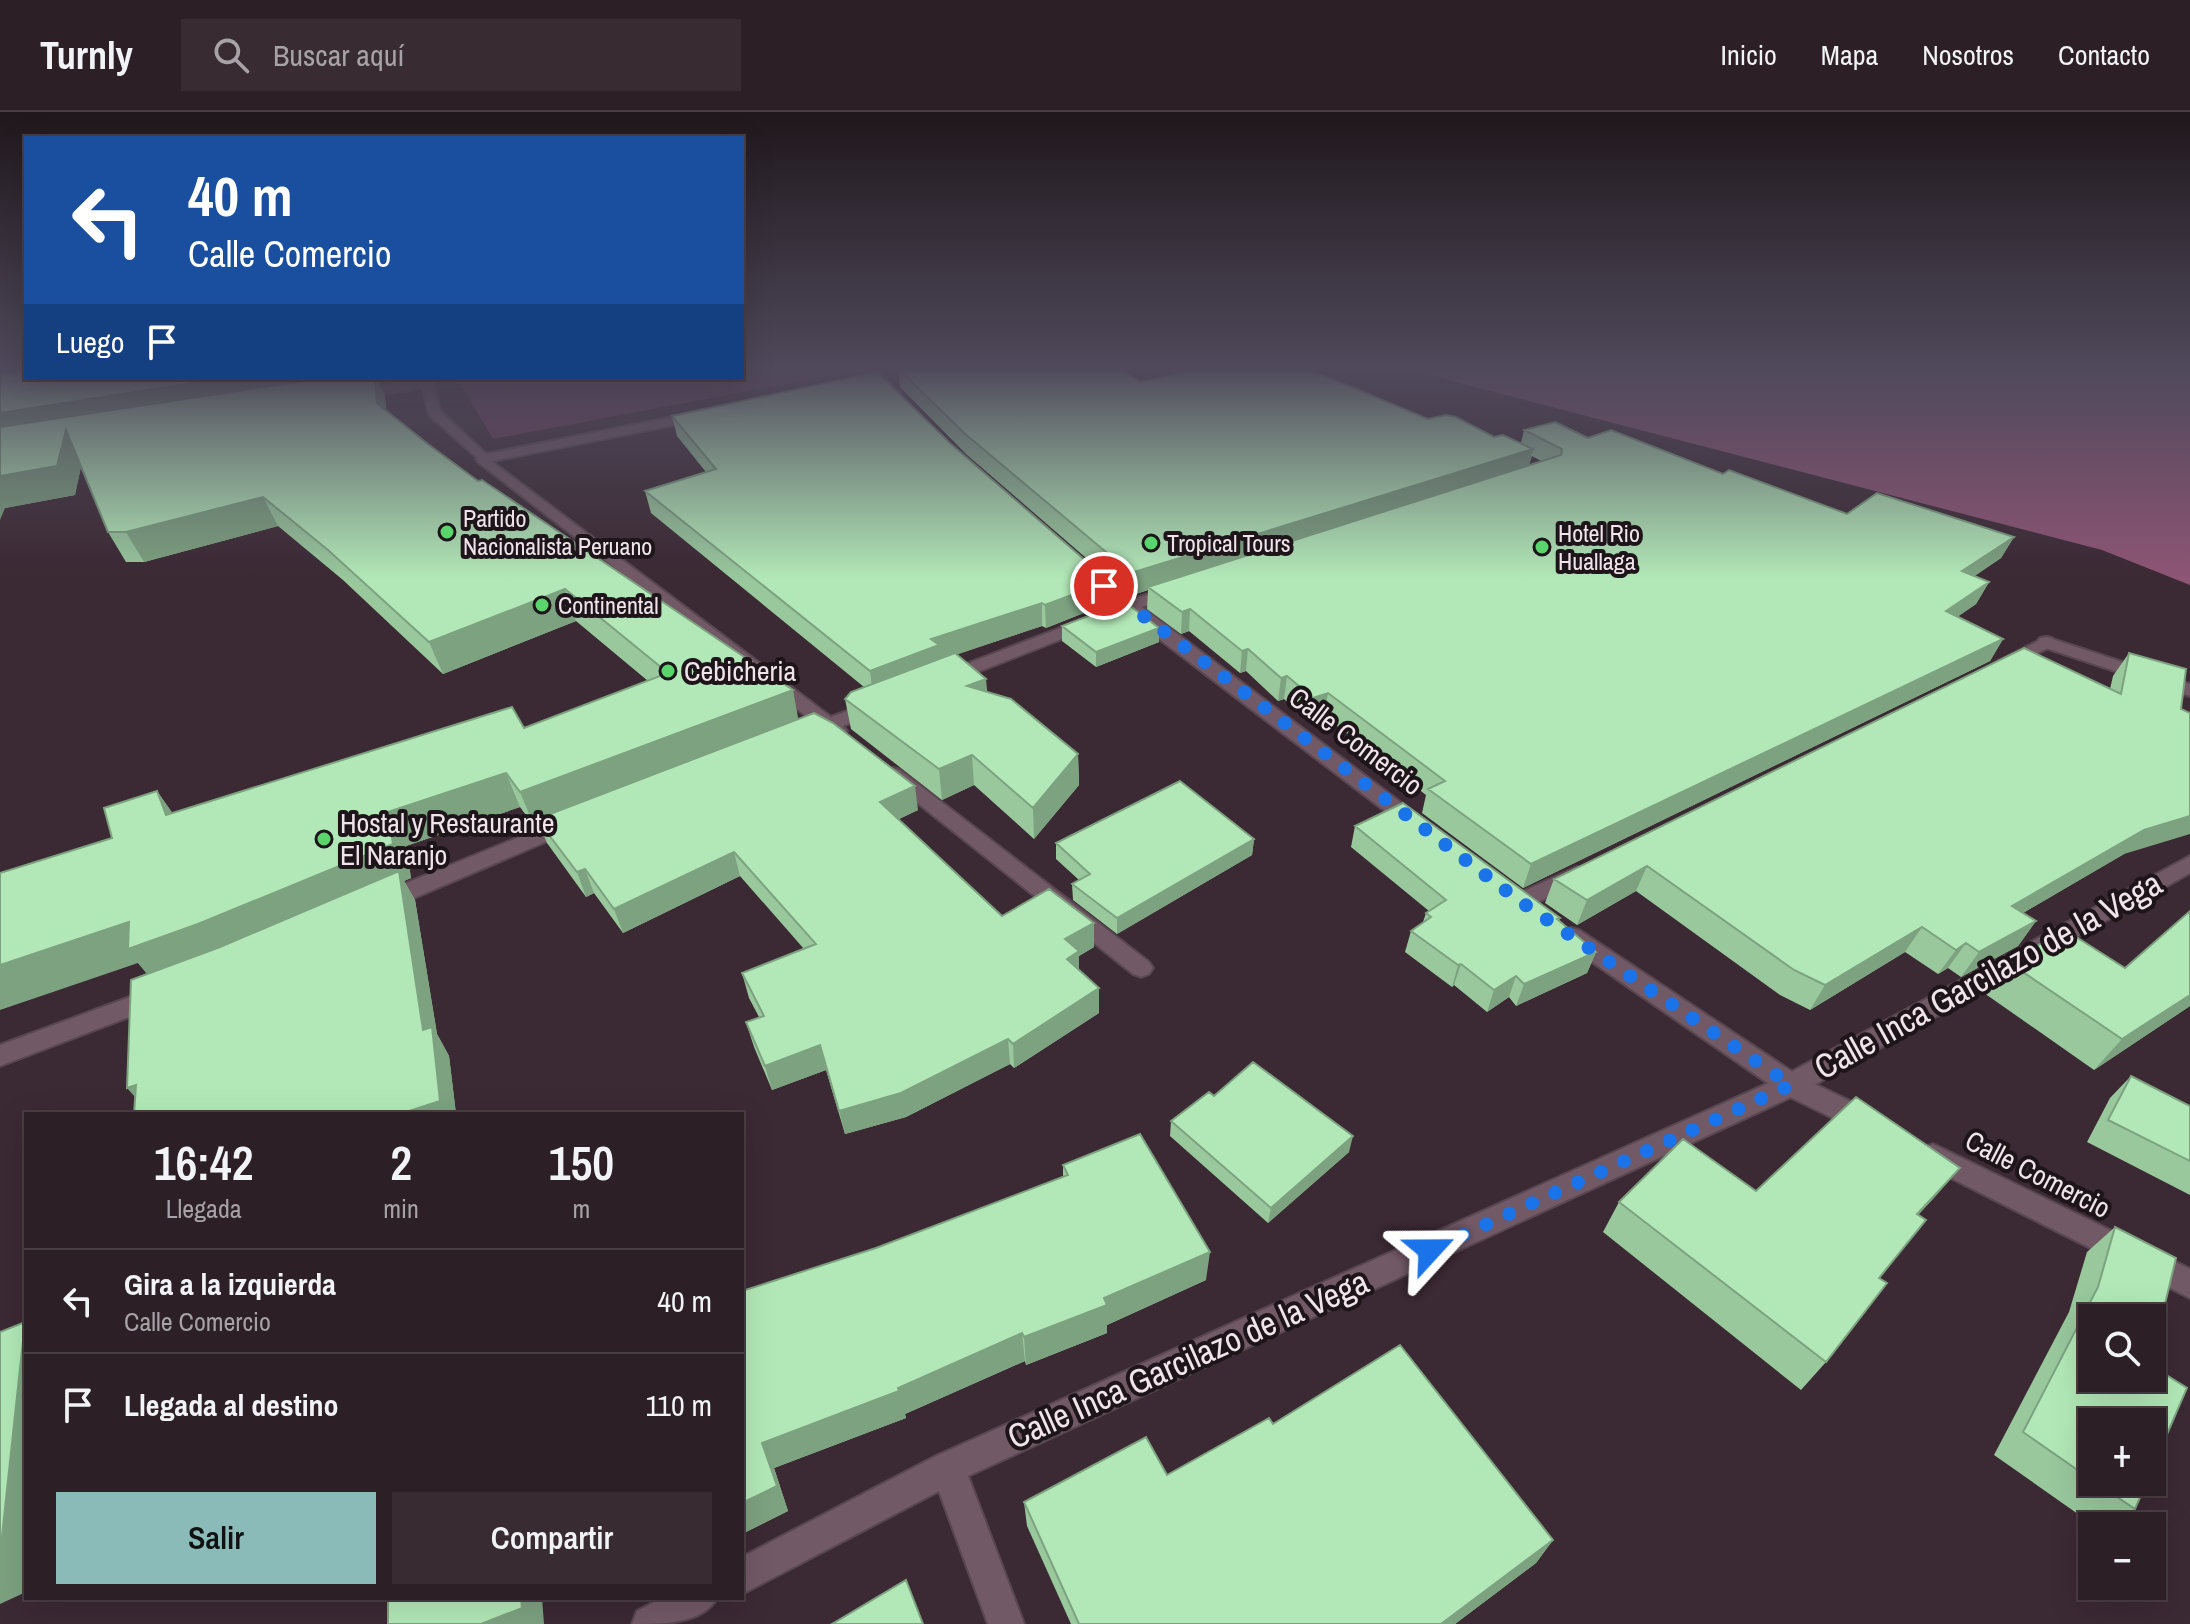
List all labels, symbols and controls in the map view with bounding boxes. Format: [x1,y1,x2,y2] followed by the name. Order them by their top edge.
[181,19,741,91] search box
[40,30,133,81] text: Turnly
[209,33,253,77] icon: search
[273,35,404,75] text: Buscar aquí
[1721,36,1777,74] text: Inicio
[1821,36,1878,74] text: Mapa
[1922,36,2014,74] text: Nosotros
[2058,36,2150,74] text: Contacto
[188,158,293,233] text: 40 m
[56,168,160,272] icon: left
[188,230,391,278] text: Calle Comercio
[140,320,184,364] icon: arrive
[56,322,124,362] text: Luego
[463,502,652,562] place label: Partido Nacionalista Peruano
[1558,517,1640,577] place label: Hotel Rio Huallaga
[438,523,456,541] marker: Partido Nacionalista Peruano
[1167,527,1291,559] place label: Tropical Tours
[1142,534,1160,552] marker: Tropical Tours
[1533,538,1551,556] marker: Hotel Rio Huallaga
[1070,552,1138,620] pin
[1082,564,1126,608] icon: arrive
[558,589,659,621] place label: Continental
[533,596,551,614] marker: Continental
[684,652,797,690] place label: Cebicheria
[659,662,677,680] marker: Cebicheria
[1281,678,1431,804] street label: Calle Comercio
[340,804,554,874] place label: Hostal y Restaurante El Naranjo
[315,830,333,848] marker: Hostal y Restaurante El Naranjo
[1806,860,2170,1090] street label: Calle Inca Garcilazo de la Vega
[1959,1121,2117,1227] street label: Calle Comercio
[154,1130,254,1195] text: 16:42
[390,1130,412,1195] text: 2
[549,1130,614,1195] text: 150
[166,1191,242,1226] text: Llegada
[383,1191,419,1226] text: min
[573,1191,590,1226] text: m
[1388,1208,1472,1292] position arrow
[1000,1258,1376,1459] street label: Calle Inca Garcilazo de la Vega
[124,1264,336,1304] text: Gira a la izquierda
[56,1279,100,1323] icon: left
[657,1281,712,1321] text: 40 m
[124,1304,271,1339] text: Calle Comercio
[2078,1304,2166,1600] map controls
[2078,1304,2166,1392] button: search
[56,1383,100,1427] icon: arrive
[124,1385,339,1425] text: Llegada al destino
[645,1385,712,1425] text: 110 m
[2078,1408,2166,1496] button: +
[56,1492,376,1584] button: Salir
[392,1492,712,1584] button: Compartir
[2078,1512,2166,1600] button: −

